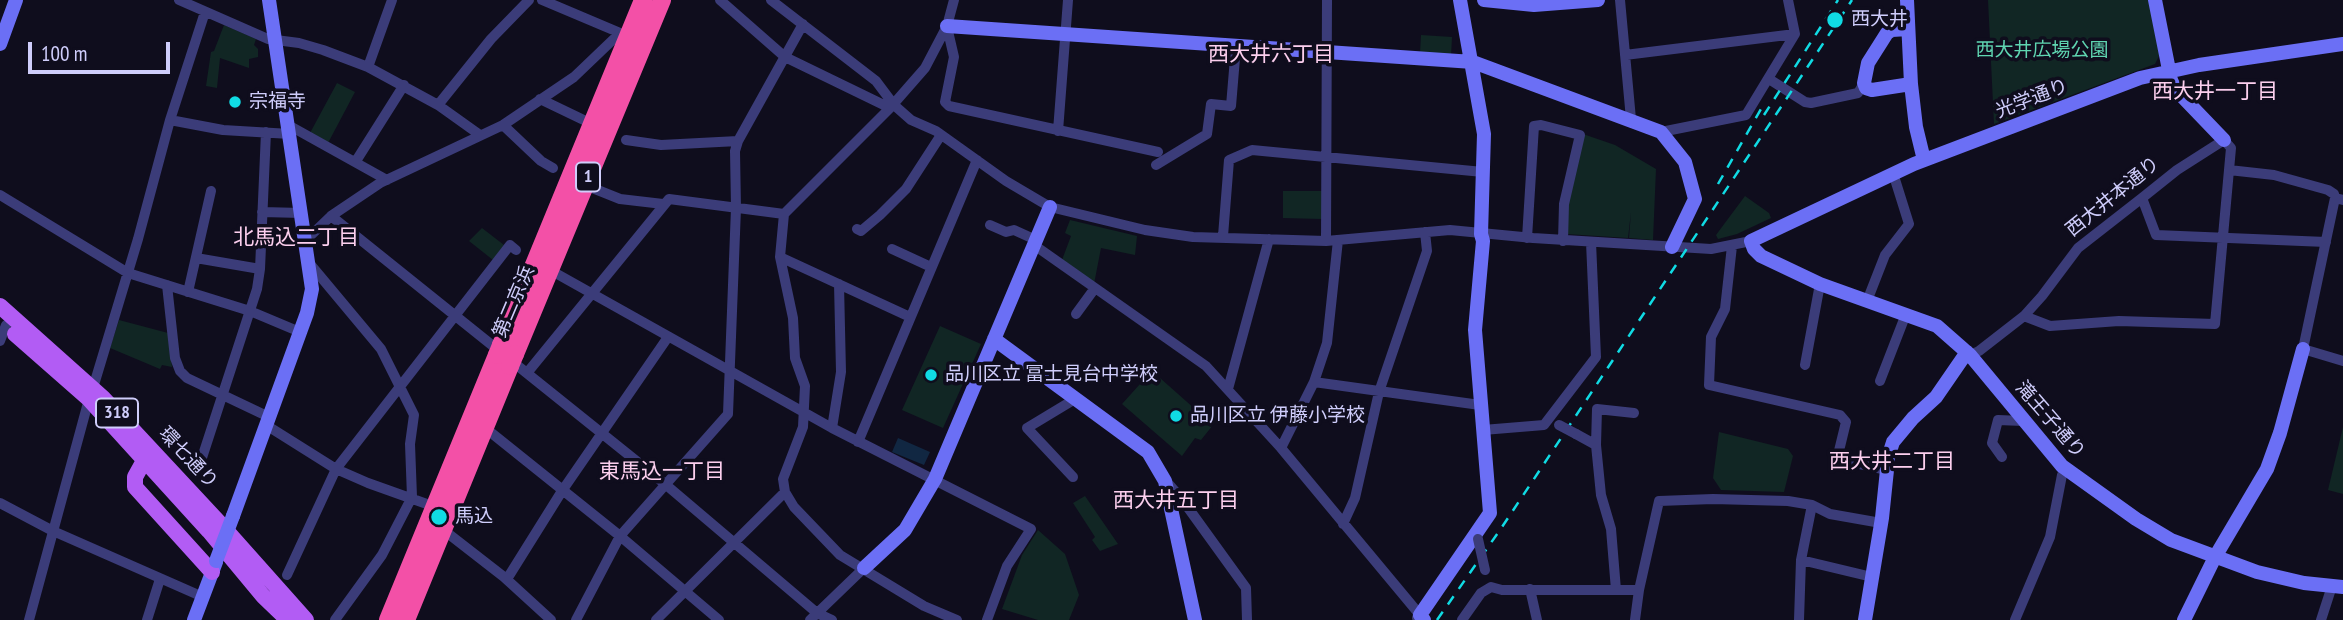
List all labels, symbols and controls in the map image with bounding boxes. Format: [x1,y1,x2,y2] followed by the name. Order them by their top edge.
[1851,9,1908,31] place label: 西大井
[1825,10,1845,30] marker: 西大井
[32,28,173,72] scale bar
[41,40,87,67] text: 100 m
[1976,40,2108,62] park label: 西大井広場公園
[1208,42,1334,68] district label: 西大井六丁目
[1992,75,2072,123] street label: 光学通り
[2152,79,2278,105] district label: 西大井一丁目
[249,91,306,113] place label: 宗福寺
[227,94,243,110] marker: 宗福寺
[2062,152,2164,242] street label: 西大井本通り
[576,162,600,192] road number: 1
[233,225,359,251] district label: 北馬込二丁目
[489,263,539,341] street label: 第二京浜
[945,364,1158,386] place label: 品川区立 冨士見台中学校
[923,367,939,383] marker: 品川区立 冨士見台中学校
[2010,377,2090,463] street label: 滝王子通り
[96,398,138,428] road number: 318
[1190,405,1365,427] place label: 品川区立 伊藤小学校
[1168,408,1184,424] marker: 品川区立 伊藤小学校
[154,422,222,494] street label: 環七通り
[1829,449,1955,475] district label: 西大井二丁目
[599,459,725,485] district label: 東馬込一丁目
[1113,488,1239,514] district label: 西大井五丁目
[455,506,493,528] place label: 馬込
[429,507,449,527] marker: 馬込

